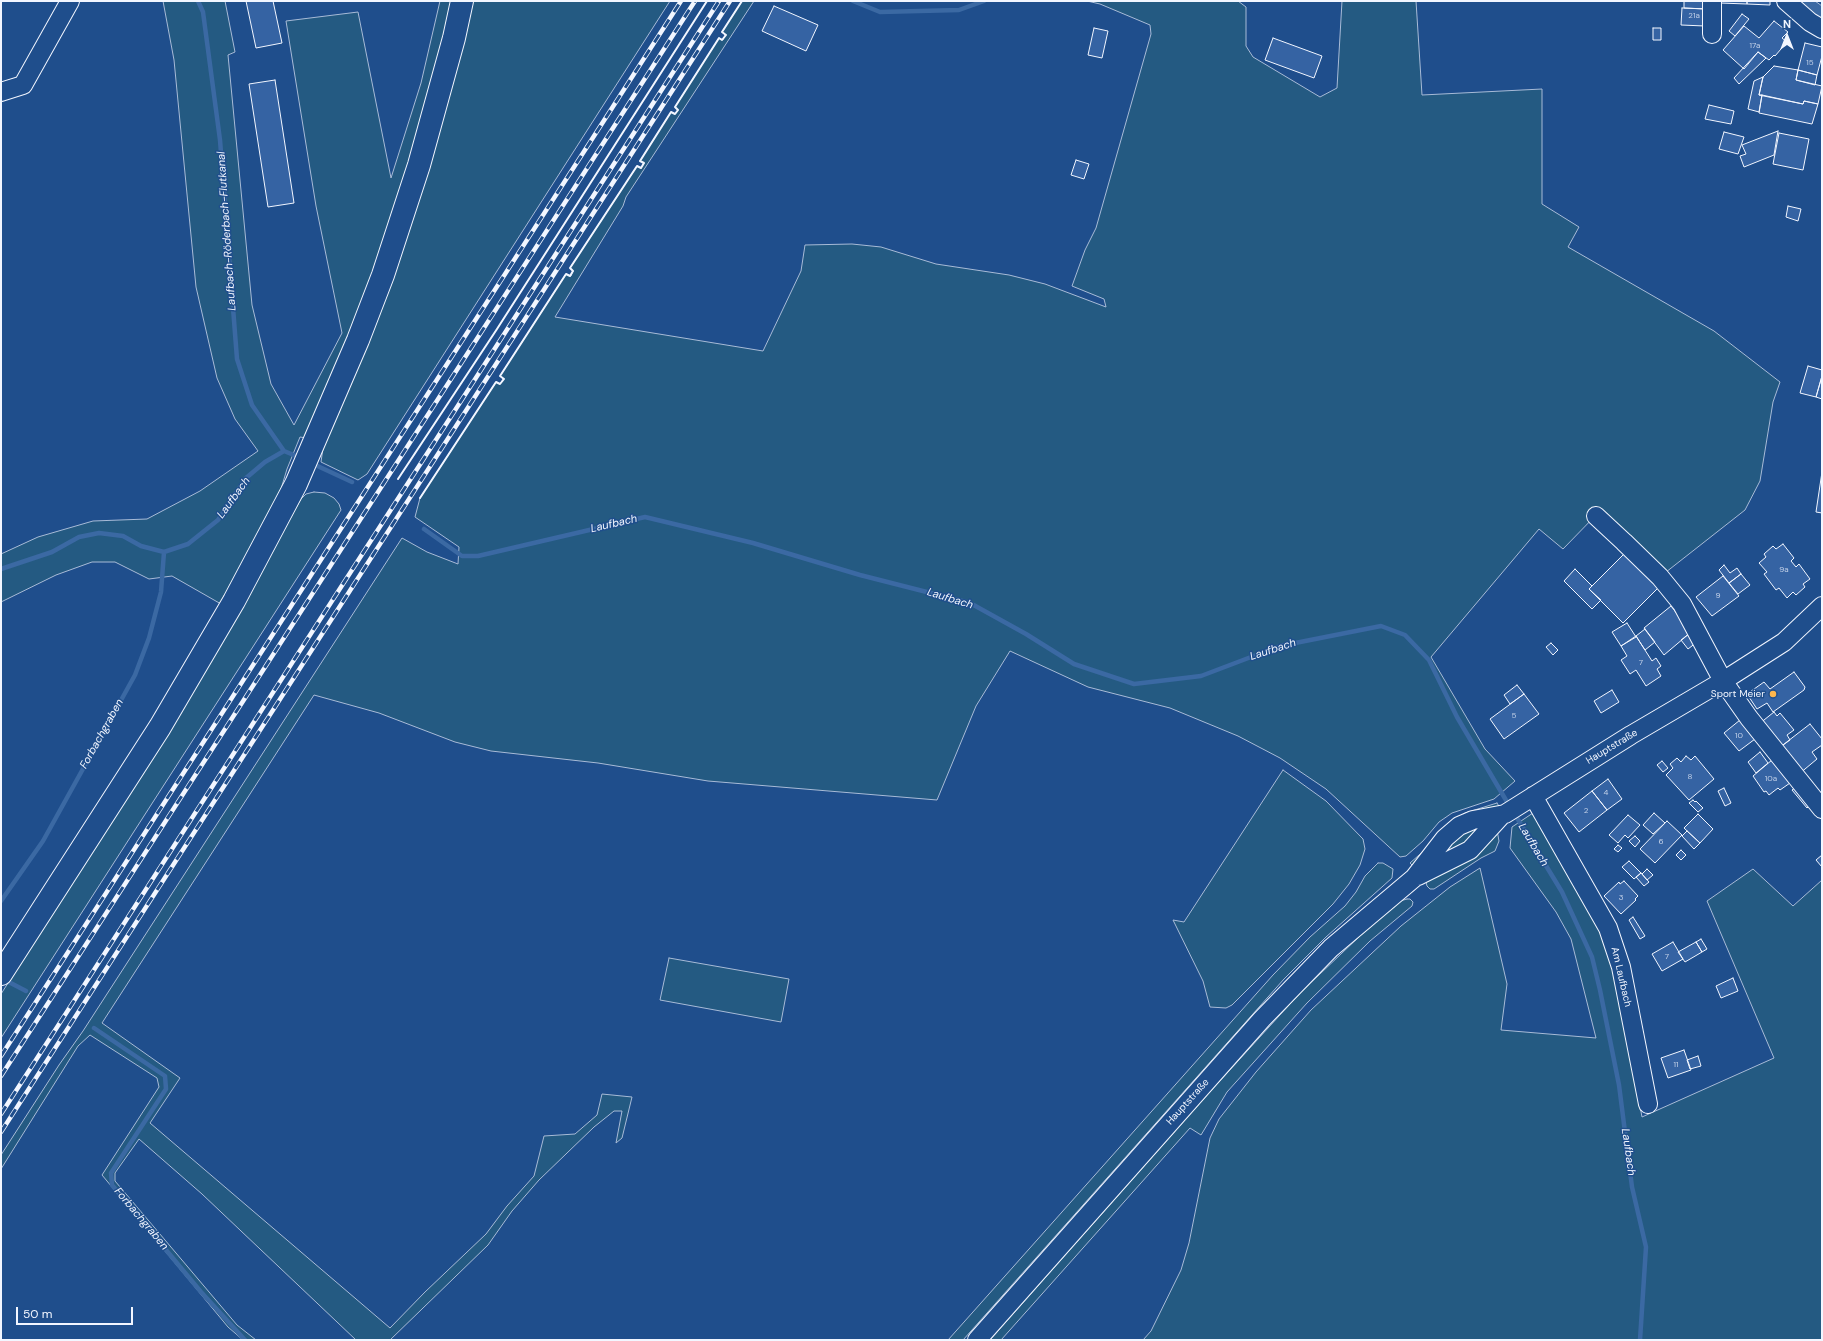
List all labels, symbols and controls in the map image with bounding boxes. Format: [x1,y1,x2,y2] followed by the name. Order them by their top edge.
[1688,11,1700,21] house number: 21a
[1767,16,1807,56] north arrow
[1783,17,1791,31] text: N
[1750,41,1760,51] house number: 17a
[1806,58,1814,68] house number: 15
[215,151,239,311] water label: Laufbach-Röderbach-Flutkanal
[215,475,253,521] water label: Laufbach
[589,512,639,536] water label: Laufbach
[1779,565,1789,575] house number: 9a
[925,586,975,612] water label: Laufbach
[1715,591,1721,601] house number: 9
[1248,636,1298,664] water label: Laufbach
[1639,658,1643,668] house number: 7
[1711,688,1765,700] place label: Sport Meier
[1768,689,1778,699] marker: Sport Meier
[77,697,127,771] water label: Forbachgraben
[1512,711,1516,721] house number: 5
[1584,727,1640,767] street label: Hauptstraße
[1735,731,1743,741] house number: 10
[1688,772,1692,782] house number: 8
[1765,774,1777,784] house number: 10a
[1604,788,1608,798] house number: 4
[1584,806,1588,816] house number: 2
[1515,821,1551,869] water label: Laufbach
[1658,837,1664,847] house number: 6
[1619,893,1623,903] house number: 3
[1608,946,1634,1008] street label: Am Laufbach
[1665,952,1669,962] house number: 7
[1674,1060,1678,1070] house number: 11
[1164,1076,1212,1128] street label: Hauptstraße
[1618,1128,1638,1176] water label: Laufbach
[111,1185,171,1253] water label: Forbachgraben
[18,1299,135,1325] scale bar
[23,1306,52,1322] text: 50 m

